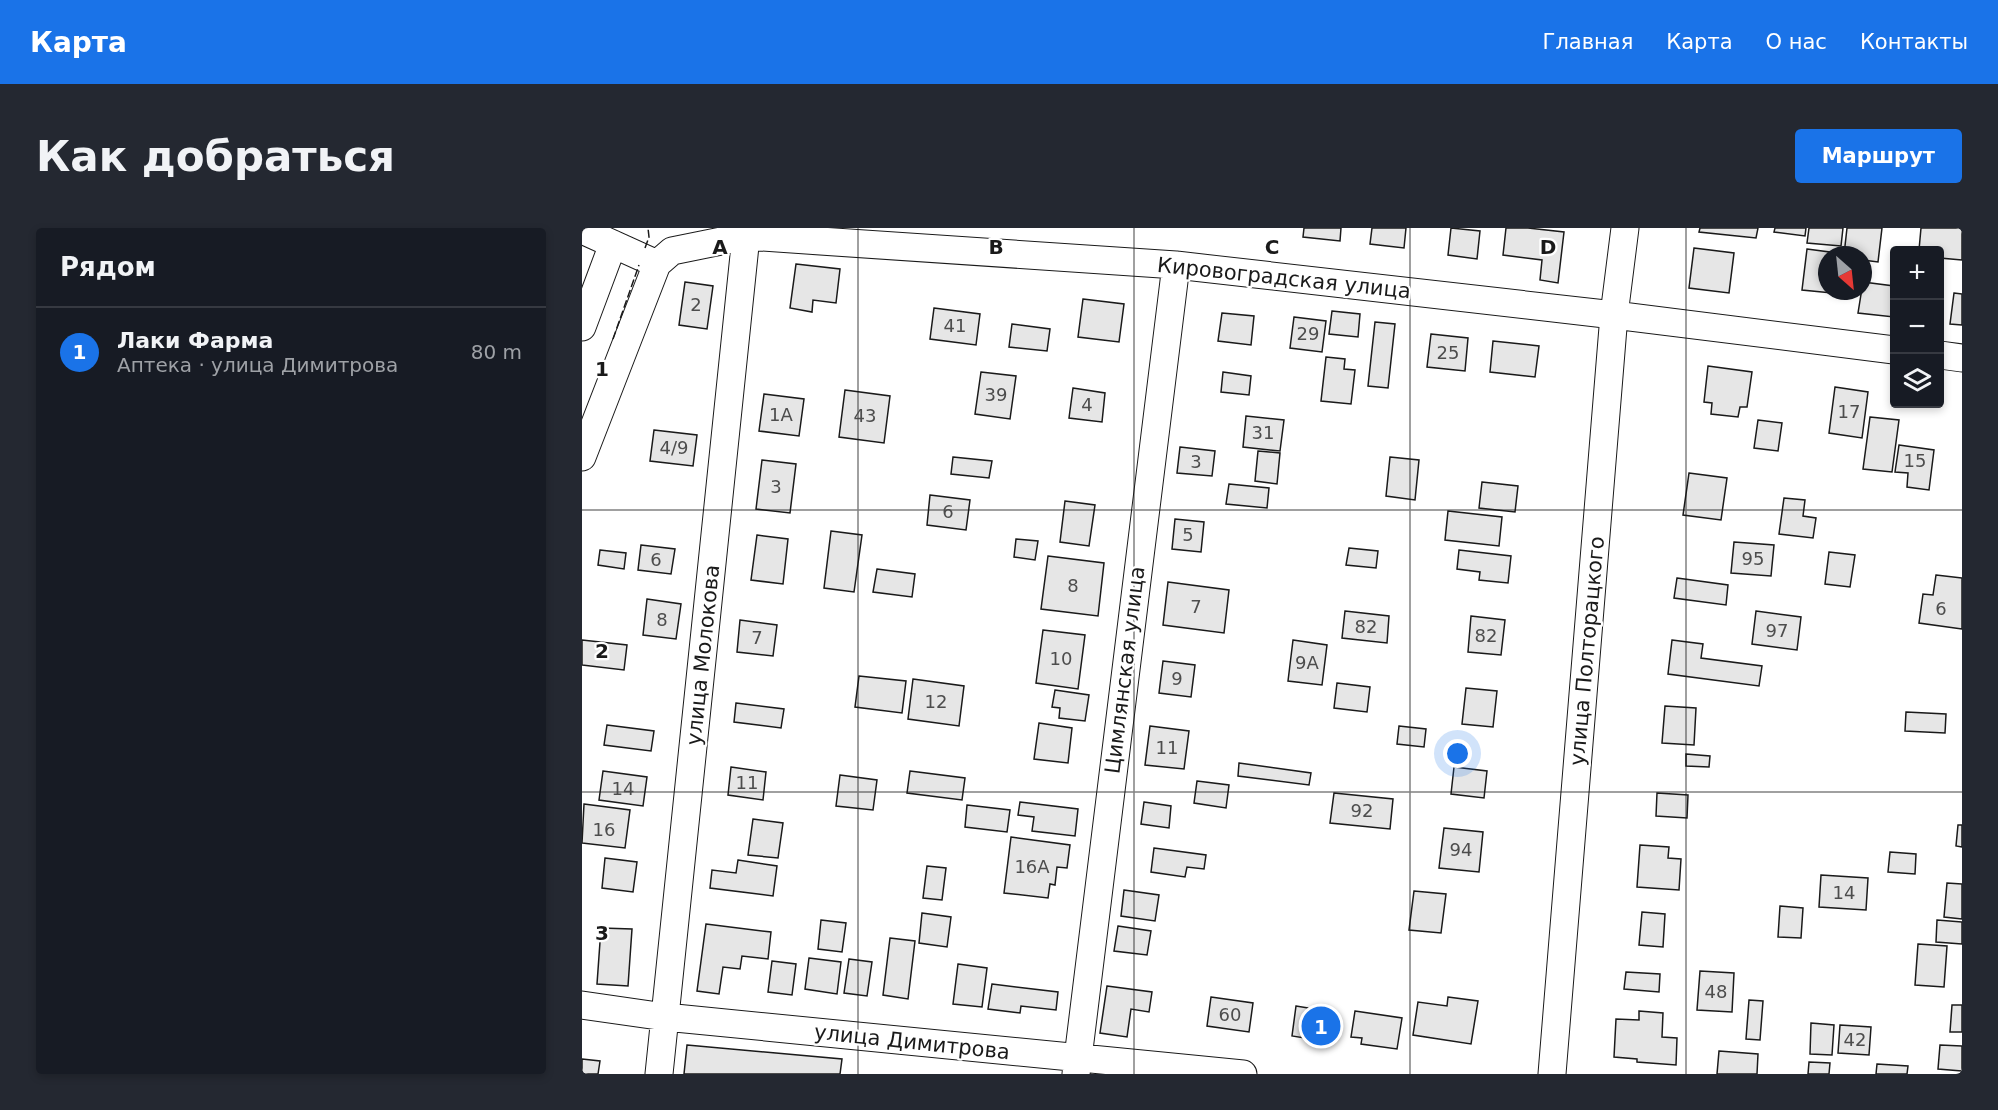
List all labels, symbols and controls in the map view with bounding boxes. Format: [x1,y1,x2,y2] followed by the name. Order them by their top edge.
[30,26,127,59] text: Карта
[1543,30,1633,54] text: Главная
[1666,30,1733,54] text: Карта
[1766,30,1827,54] text: О нас
[1860,30,1968,54] text: Контакты
[1795,129,1962,183] button: Маршрут
[36,132,395,181] text: Как добраться
[712,235,728,259] text: A
[988,235,1004,259] text: B
[1265,235,1279,259] text: C
[1540,235,1556,259] text: D
[1818,246,1872,300] north arrow
[1890,246,1944,408] map controls
[1890,246,1944,300] button: +
[60,252,156,282] text: Рядом
[1156,253,1412,303] street label: Кировоградская улица
[690,294,702,315] house number: 2
[1890,300,1944,354] button: −
[944,315,966,336] house number: 41
[1297,323,1319,344] house number: 29
[117,328,273,353] text: Лаки Фарма
[73,340,86,364] text: 1
[471,340,522,364] text: 80 m
[1437,342,1459,363] house number: 25
[117,353,398,377] text: Аптека · улица Димитрова
[1890,354,1944,408] button: layers
[595,357,609,381] text: 1
[985,384,1007,405] house number: 39
[1081,394,1093,415] house number: 4
[1838,401,1860,422] house number: 17
[769,404,794,425] house number: 1А
[854,405,876,426] house number: 43
[1252,422,1274,443] house number: 31
[660,437,688,458] house number: 4/9
[1904,450,1926,471] house number: 15
[1190,451,1202,472] house number: 3
[770,476,782,497] house number: 3
[942,501,954,522] house number: 6
[1182,524,1194,545] house number: 5
[1565,535,1609,767] street label: улица Полторацкого
[1742,548,1764,569] house number: 95
[650,549,662,570] house number: 6
[682,564,724,746] street label: улица Молокова
[1100,565,1150,775] street label: Цимлянская улица
[1067,575,1079,596] house number: 8
[1190,596,1202,617] house number: 7
[1935,598,1947,619] house number: 6
[656,609,668,630] house number: 8
[1355,616,1377,637] house number: 82
[1766,620,1788,641] house number: 97
[1475,625,1497,646] house number: 82
[751,627,763,648] house number: 7
[595,639,609,663] text: 2
[1050,648,1072,669] house number: 10
[1295,652,1320,673] house number: 9А
[1171,668,1183,689] house number: 9
[925,691,947,712] house number: 12
[1156,737,1178,758] house number: 11
[1443,739,1472,768] your location
[736,772,758,793] house number: 11
[612,778,634,799] house number: 14
[1351,800,1373,821] house number: 92
[593,819,615,840] house number: 16
[1450,839,1472,860] house number: 94
[1014,856,1050,877] house number: 16А
[1833,882,1855,903] house number: 14
[595,921,609,945] text: 3
[1705,981,1727,1002] house number: 48
[1219,1004,1241,1025] house number: 60
[1302,1004,1340,1048] pin: 1
[813,1020,1011,1064] street label: улица Димитрова
[1844,1029,1866,1050] house number: 42

